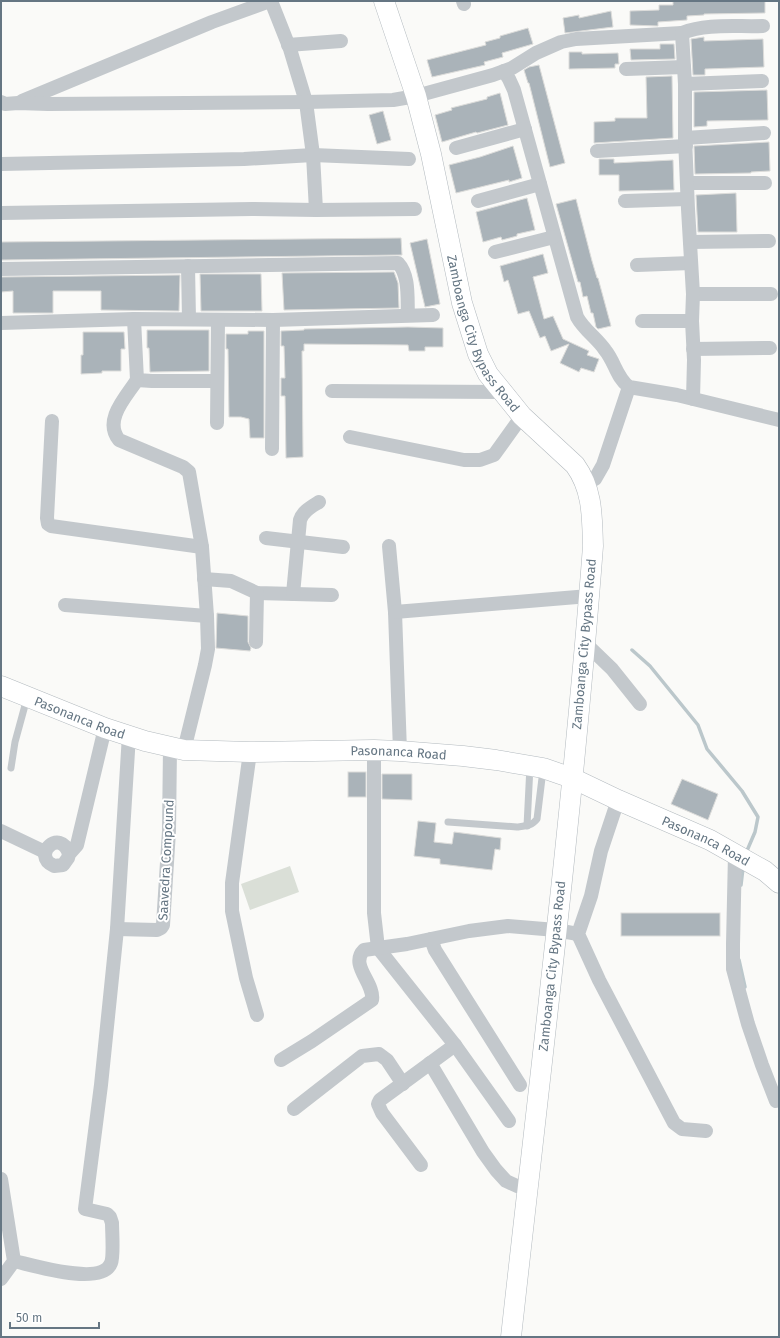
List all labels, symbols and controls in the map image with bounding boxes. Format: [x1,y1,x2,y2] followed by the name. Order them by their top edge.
[445,253,523,415] street label: Zamboanga City Bypass Road
[569,558,599,730] street label: Zamboanga City Bypass Road
[32,693,127,742] street label: Pasonanca Road
[350,742,447,762] street label: Pasonanca Road
[155,799,177,921] street label: Saavedra Compound
[660,813,753,869] street label: Pasonanca Road
[536,880,568,1052] street label: Zamboanga City Bypass Road
[10,1304,99,1330] scale bar
[16,1311,42,1325] text: 50 m

